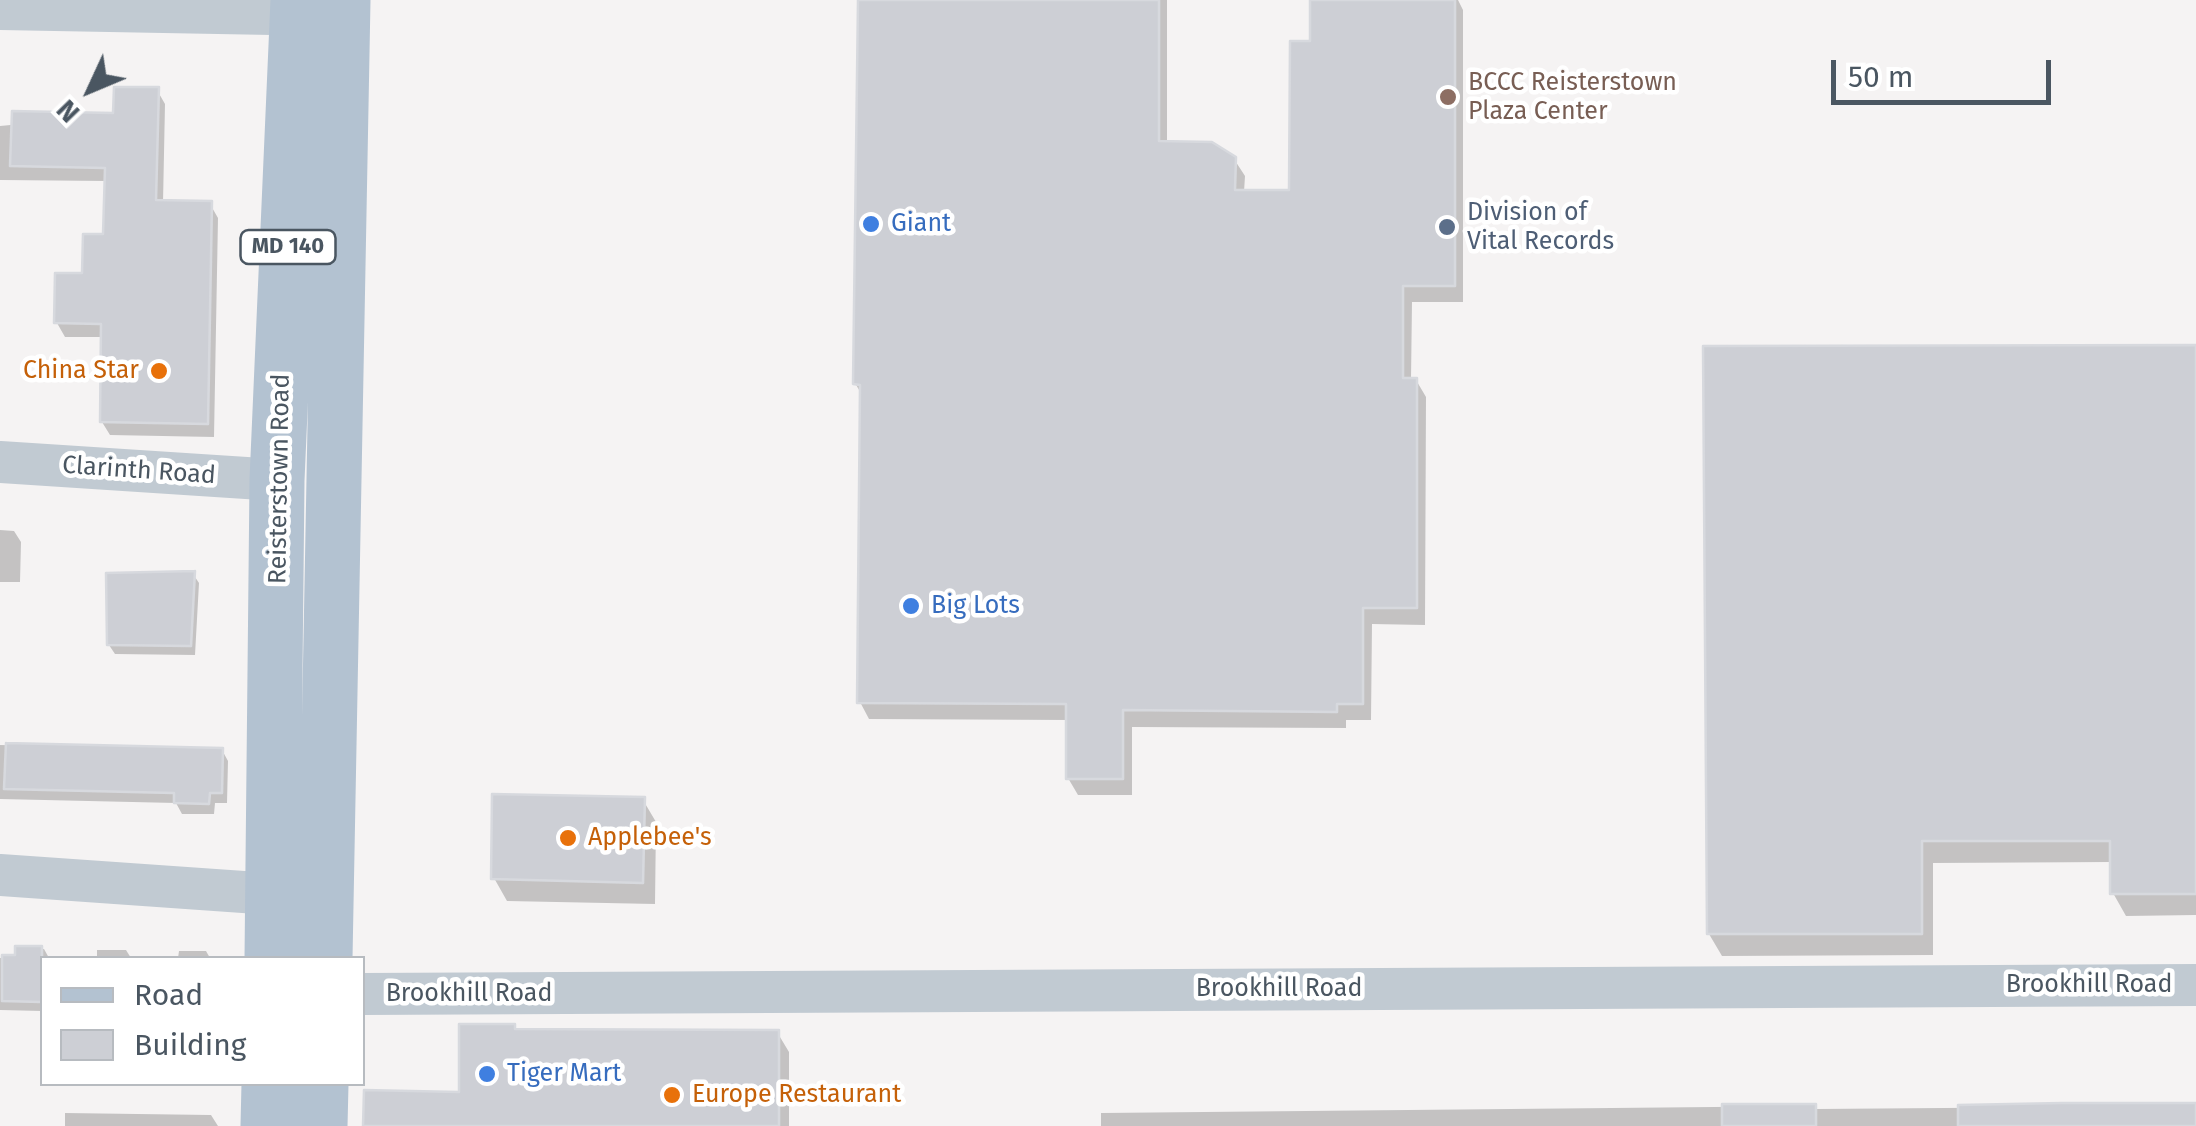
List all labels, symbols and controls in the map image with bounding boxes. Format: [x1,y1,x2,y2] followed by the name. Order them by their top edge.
[40,40,140,140] north arrow
[1836,40,2056,102] scale bar
[1848,59,1913,95] text: 50 m
[1468,68,1677,127] place label: BCCC Reisterstown Plaza Center
[1437,86,1459,108] marker: BCCC Reisterstown Plaza Center
[50,93,86,129] text: N
[1467,198,1614,257] place label: Division of Vital Records
[891,209,951,239] place label: Giant
[860,213,882,235] marker: Giant
[1436,216,1458,238] marker: Division of Vital Records
[240,230,336,264] road number: MD 140
[23,356,139,386] place label: China Star
[148,360,170,382] marker: China Star
[263,374,297,584] street label: Reisterstown Road
[61,451,217,491] street label: Clarinth Road
[931,591,1020,621] place label: Big Lots
[900,595,922,617] marker: Big Lots
[588,823,712,853] place label: Applebee's
[557,827,579,849] marker: Applebee's
[40,956,365,1086] legend
[2006,970,2172,1000] street label: Brookhill Road
[1196,974,1362,1004] street label: Brookhill Road
[134,977,203,1013] text: Road
[386,979,552,1009] street label: Brookhill Road
[134,1027,246,1063] text: Building
[507,1059,621,1089] place label: Tiger Mart
[476,1063,498,1085] marker: Tiger Mart
[692,1080,901,1110] place label: Europe Restaurant
[661,1084,683,1106] marker: Europe Restaurant

